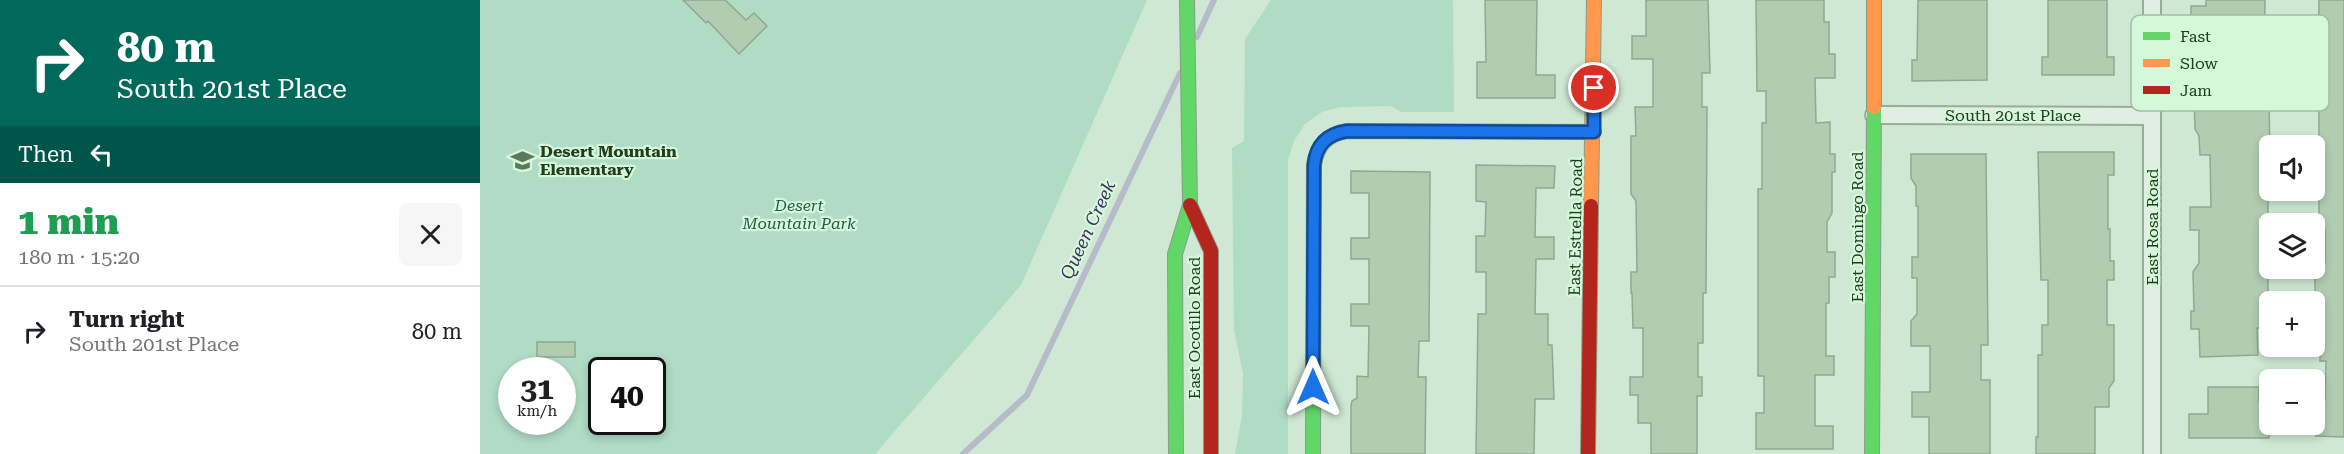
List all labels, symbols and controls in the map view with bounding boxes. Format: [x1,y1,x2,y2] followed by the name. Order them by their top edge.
[2131,15,2329,111] legend
[117,23,215,72] text: 80 m
[18,24,96,102] icon: right
[2180,27,2211,46] text: Fast
[2180,54,2218,73] text: Slow
[1568,62,1619,113] pin
[1577,71,1610,104] icon: arrive
[117,73,347,105] text: South 201st Place
[2180,81,2212,100] text: Jam
[1945,106,2081,125] street label: South 201st Place
[2259,135,2325,435] map controls
[2259,135,2325,201] button: sound
[85,138,118,171] icon: left
[18,142,73,167] text: Then
[540,142,677,179] place label: Desert Mountain Elementary
[509,147,535,173] school or university icon: Desert Mountain Elementary
[1848,152,1867,302] street label: East Domingo Road
[1565,158,1586,296] street label: East Estrella Road
[2143,169,2162,285] street label: East Rosa Road
[1056,177,1120,283] water label: Queen Creek
[741,196,856,233] park label: Desert Mountain Park
[18,201,119,243] text: 1 min
[399,203,462,266] button: close
[2259,213,2325,279] button: layers
[18,245,140,269] text: 180 m · 15:20
[1185,257,1204,399] street label: East Ocotillo Road
[2259,291,2325,357] button: +
[69,307,184,332] text: Turn right
[18,315,51,348] icon: right
[412,319,462,344] text: 80 m
[69,332,239,356] text: South 201st Place
[1281,355,1345,419] position arrow
[588,357,666,435] speed limit sign: 40
[2259,369,2325,435] button: −
[520,371,554,406] text: 31
[517,402,557,420] text: km/h

